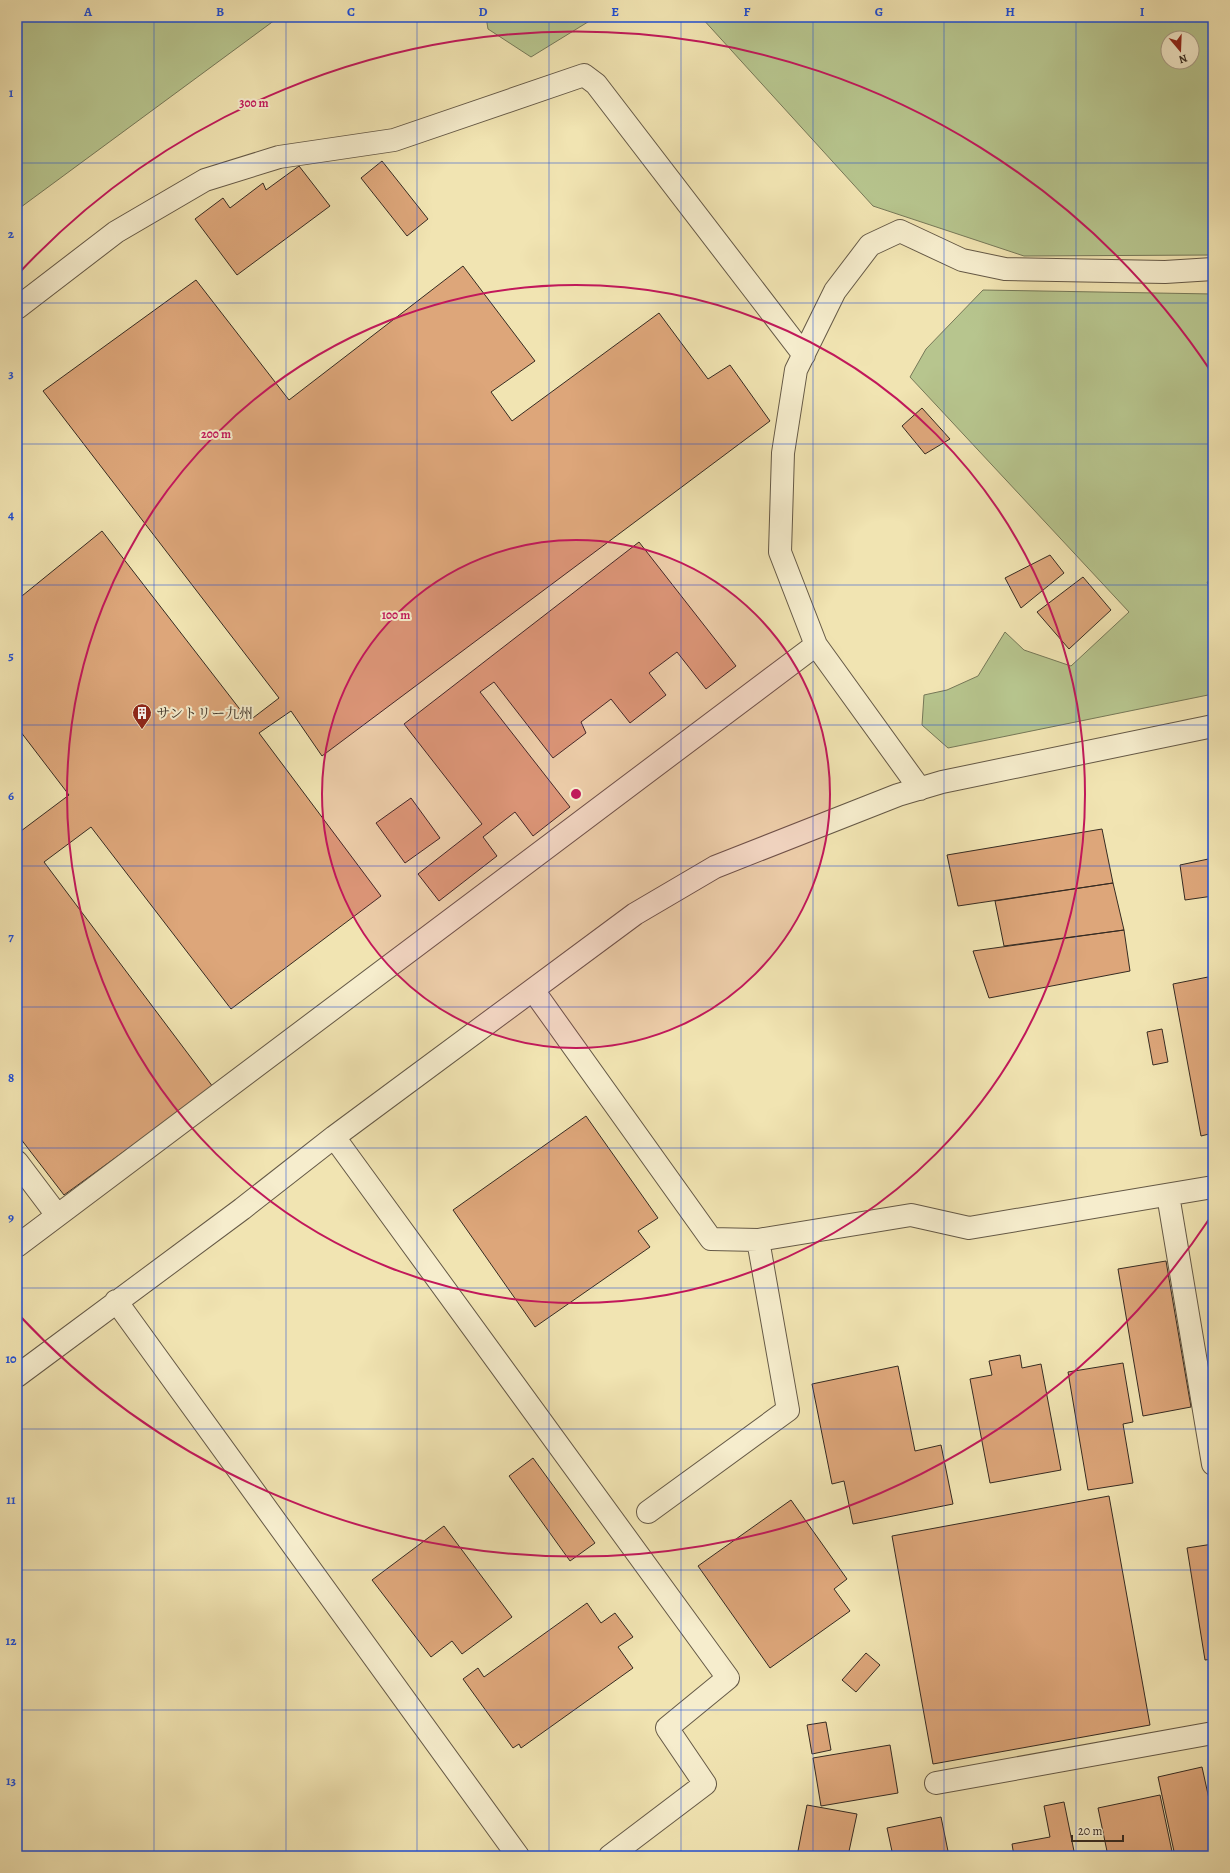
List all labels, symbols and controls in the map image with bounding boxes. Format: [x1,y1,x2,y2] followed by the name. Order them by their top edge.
[83,3,93,20] text: A
[216,3,224,20] text: B
[347,3,355,20] text: C
[478,3,488,20] text: D
[611,3,619,20] text: E
[744,3,751,20] text: F
[875,3,883,20] text: G
[1005,3,1015,20] text: H
[1140,3,1145,20] text: I
[1160,30,1200,70] north arrow
[1177,51,1189,67] text: N
[9,84,14,101] text: 1
[239,95,269,111] text: 300 m
[8,225,15,242] text: 2
[8,365,14,382] text: 3
[201,426,231,442] text: 200 m
[8,506,14,523] text: 4
[382,607,410,623] text: 100 m
[8,647,14,664] text: 5
[131,702,153,730] building icon: サントリー九州
[156,704,253,723] place label: サントリー九州
[8,787,14,804] text: 6
[569,787,583,801] centre of rings
[8,928,14,945] text: 7
[8,1069,14,1086] text: 8
[8,1209,14,1226] text: 9
[5,1350,17,1367] text: 10
[6,1491,16,1508] text: 11
[6,1632,17,1649] text: 12
[6,1772,17,1789] text: 13
[1072,1817,1123,1843] scale bar
[1078,1823,1102,1839] text: 20 m

